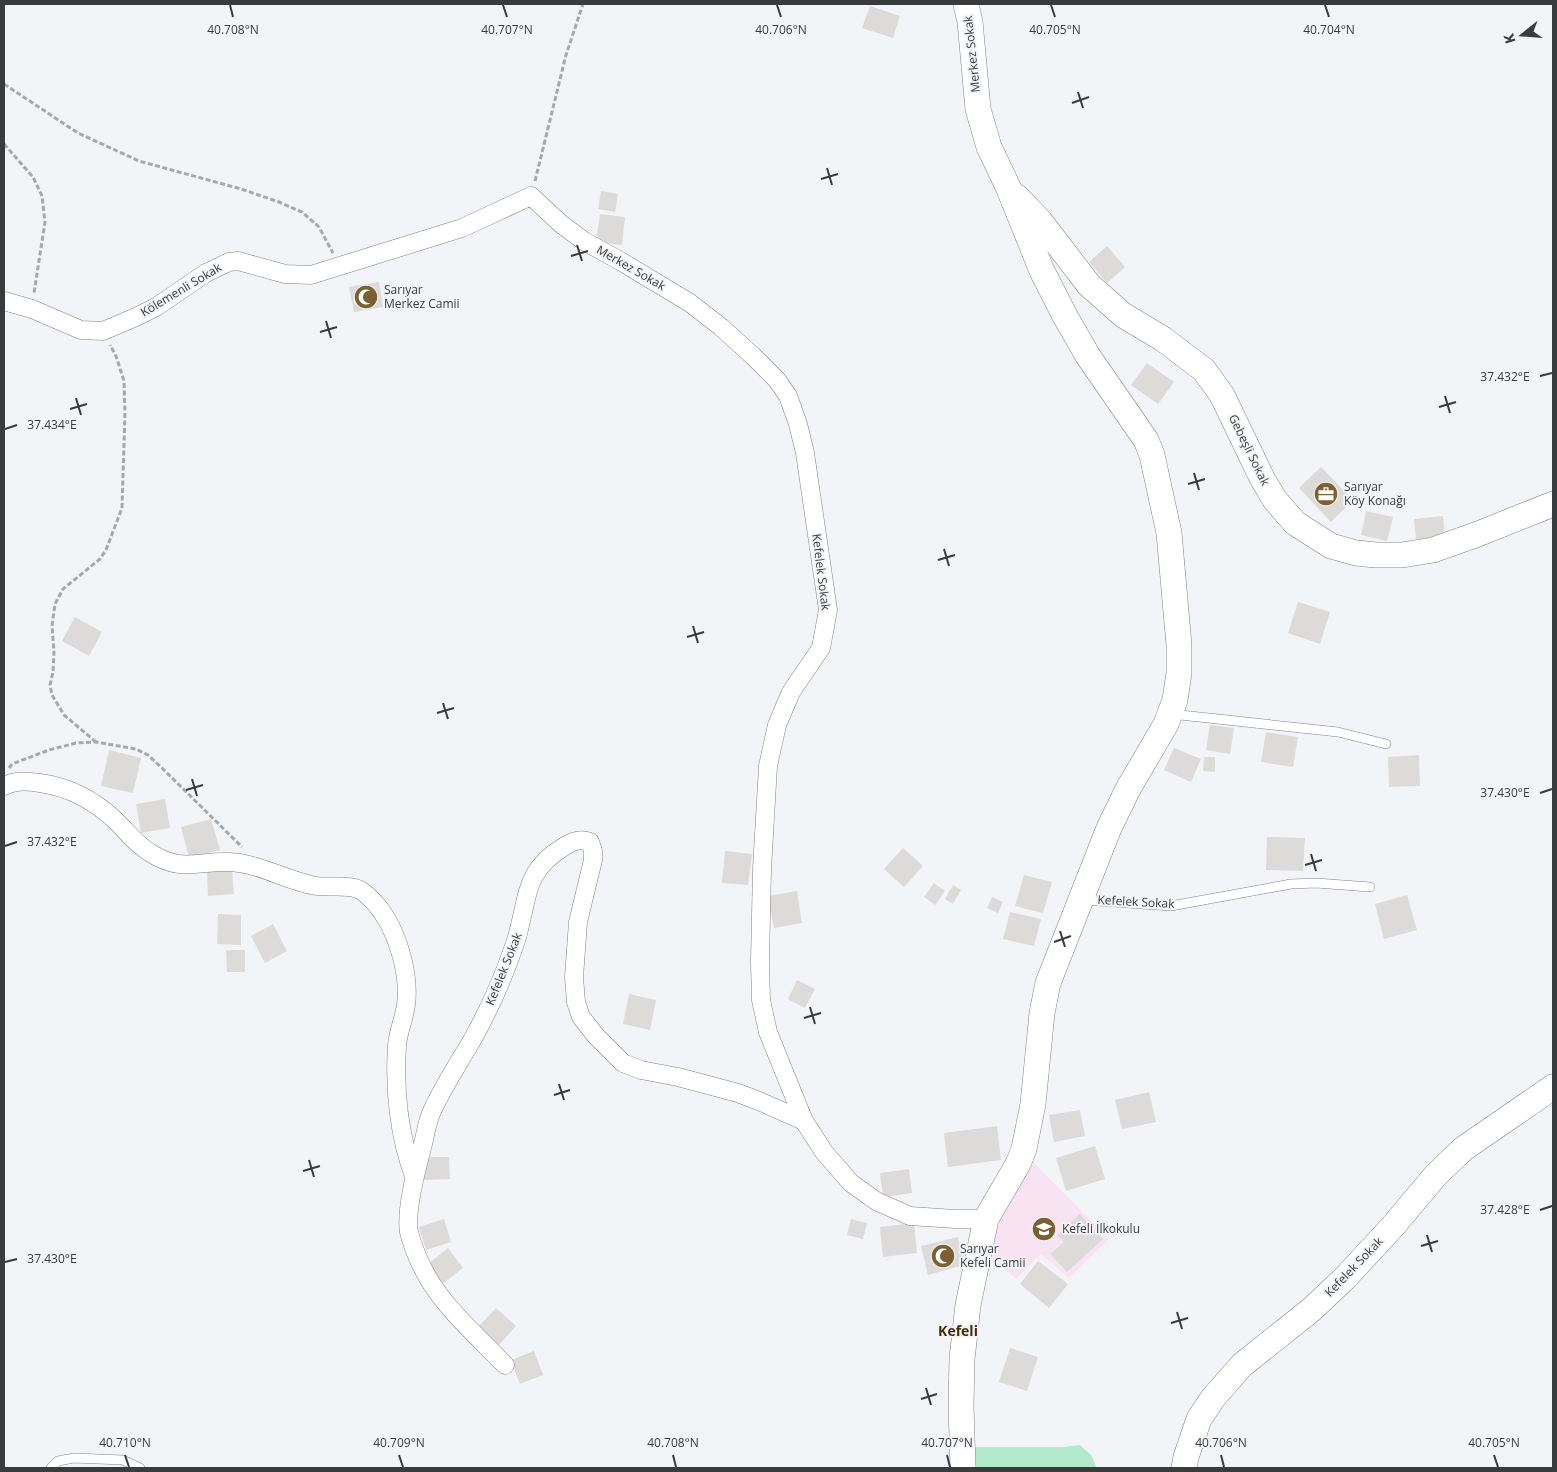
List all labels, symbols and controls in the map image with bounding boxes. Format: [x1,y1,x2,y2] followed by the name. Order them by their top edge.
[1497,10,1547,60] north arrow
[959,14,984,93] street label: Merkez Sokak
[207,21,259,38] text: 40.708°N
[481,21,533,38] text: 40.707°N
[755,21,807,38] text: 40.706°N
[1029,21,1081,38] text: 40.705°N
[1303,21,1355,38] text: 40.704°N
[1498,31,1520,46] text: K
[594,241,670,295] street label: Merkez Sokak
[137,258,225,320] street label: Kölemenli Sokak
[384,281,460,312] place label: Sarıyar Merkez Camii
[353,284,379,310] mosque icon: Sarıyar Merkez Camii
[1480,368,1530,385] text: 37.432°E
[1225,411,1274,489] street label: Gebeşli Sokak
[27,416,77,433] text: 37.434°E
[1344,478,1406,509] place label: Sarıyar Köy Konağı
[1313,481,1339,507] office icon: Sarıyar Köy Konağı
[808,533,835,612] street label: Kefelek Sokak
[1480,784,1530,801] text: 37.430°E
[27,833,77,850] text: 37.432°E
[1097,891,1176,912] street label: Kefelek Sokak
[481,929,526,1008] street label: Kefelek Sokak
[1480,1201,1530,1218] text: 37.428°E
[1031,1216,1057,1242] school or university icon: Kefeli İlkokulu
[1062,1220,1140,1237] place label: Kefeli İlkokulu
[1321,1233,1387,1300] street label: Kefelek Sokak
[960,1240,1025,1271] place label: Sarıyar Kefeli Camii
[930,1243,956,1269] mosque icon: Sarıyar Kefeli Camii
[27,1250,77,1267] text: 37.430°E
[938,1321,978,1340] district label: Kefeli
[99,1434,151,1451] text: 40.710°N
[373,1434,425,1451] text: 40.709°N
[647,1434,699,1451] text: 40.708°N
[921,1434,973,1451] text: 40.707°N
[1195,1434,1247,1451] text: 40.706°N
[1468,1434,1520,1451] text: 40.705°N

